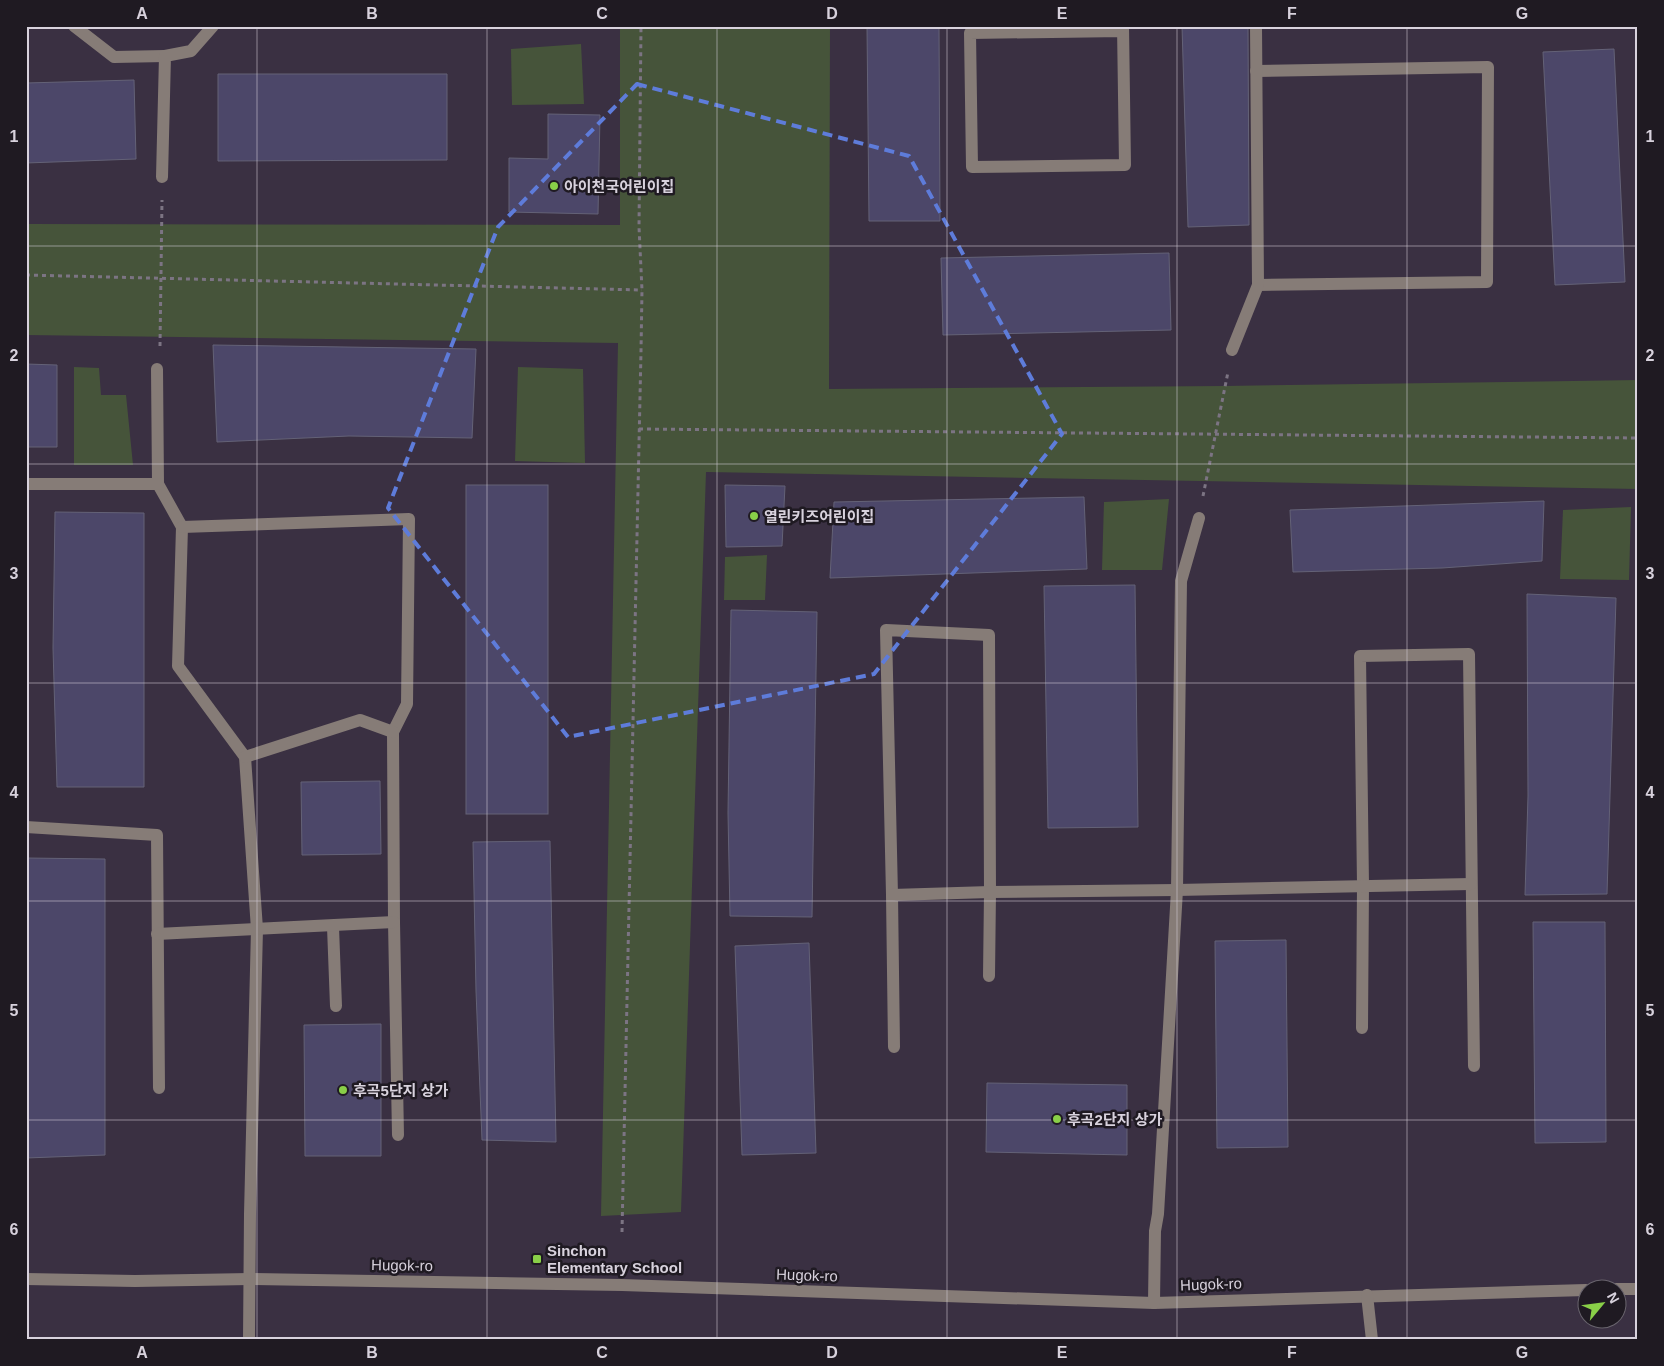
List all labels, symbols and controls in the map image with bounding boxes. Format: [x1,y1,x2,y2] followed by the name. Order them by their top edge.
[136,5,148,22] text: A
[366,5,378,22] text: B
[596,5,608,22] text: C
[826,5,838,22] text: D
[1057,5,1068,22] text: E
[1287,5,1297,22] text: F
[1516,5,1528,22] text: G
[10,128,19,145] text: 1
[1646,128,1655,145] text: 1
[564,178,674,195] place label: 아이천국어린이집
[548,180,560,192] marker: 아이천국어린이집
[10,347,19,364] text: 2
[1646,347,1655,364] text: 2
[764,508,874,525] place label: 열린키즈어린이집
[748,510,760,522] marker: 열린키즈어린이집
[10,565,19,582] text: 3
[1646,565,1655,582] text: 3
[10,784,19,801] text: 4
[1646,784,1655,801] text: 4
[10,1002,19,1019] text: 5
[1646,1002,1655,1019] text: 5
[353,1082,449,1099] place label: 후곡5단지 상가
[337,1084,349,1096] marker: 후곡5단지 상가
[1067,1111,1163,1128] place label: 후곡2단지 상가
[1051,1113,1063,1125] marker: 후곡2단지 상가
[10,1221,19,1238] text: 6
[1646,1221,1655,1238] text: 6
[547,1242,682,1276] place label: Sinchon Elementary School
[531,1253,543,1265] marker: Sinchon Elementary School
[371,1256,433,1274] street label: Hugok-ro
[776,1265,838,1285] street label: Hugok-ro
[1180,1274,1242,1294] street label: Hugok-ro
[1576,1278,1626,1328] north arrow
[1604,1289,1623,1306] text: N
[136,1344,148,1361] text: A
[366,1344,378,1361] text: B
[596,1344,608,1361] text: C
[826,1344,838,1361] text: D
[1057,1344,1068,1361] text: E
[1287,1344,1297,1361] text: F
[1516,1344,1528,1361] text: G

